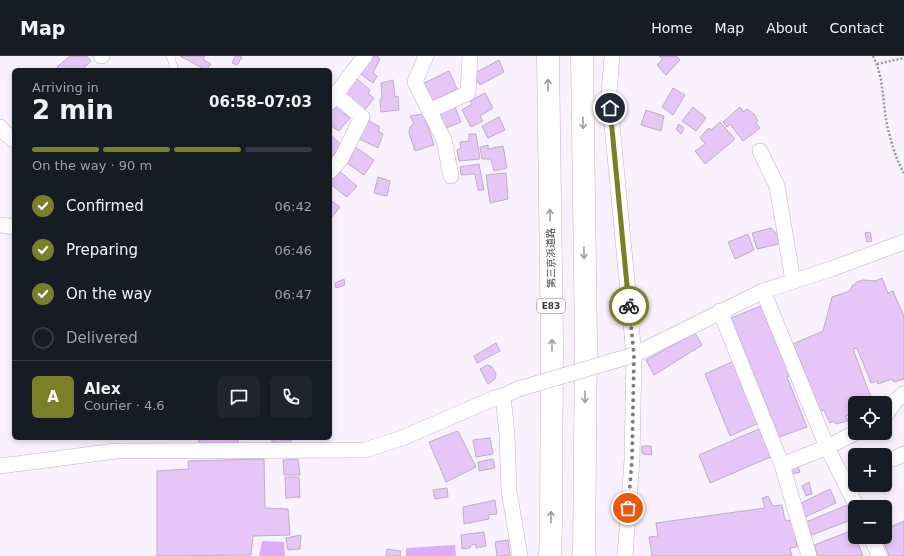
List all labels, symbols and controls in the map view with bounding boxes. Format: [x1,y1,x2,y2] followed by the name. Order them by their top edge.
[20,17,65,39] text: Map
[651,20,693,36] text: Home
[715,20,744,36] text: Map
[766,20,808,36] text: About
[830,20,884,36] text: Contact
[544,79,552,92] one-way arrow
[32,80,99,95] text: Arriving in
[593,91,627,125] pin
[209,93,312,111] text: 06:58–07:03
[32,95,114,125] text: 2 min
[599,97,621,119] icon: home
[579,116,587,129] one-way arrow
[32,158,152,173] text: On the way · 90 m
[32,195,54,217] icon: check
[66,197,144,215] text: Confirmed
[275,199,312,214] text: 06:42
[546,209,554,222] one-way arrow
[545,228,557,288] street label: 第三京浜道路
[32,239,54,261] icon: check
[66,241,138,259] text: Preparing
[275,243,312,258] text: 06:46
[580,246,588,259] one-way arrow
[32,283,54,305] icon: check
[66,285,152,303] text: On the way
[609,286,649,326] courier
[275,287,312,302] text: 06:47
[618,295,640,317] icon: bike
[537,299,565,313] road number: E83
[66,329,138,347] text: Delivered
[548,339,556,352] one-way arrow
[218,376,260,418] button: chat
[270,376,312,418] button: phone
[84,380,121,398] text: Alex
[47,388,59,406] text: A
[581,390,589,403] one-way arrow
[848,396,892,544] map controls
[848,396,892,440] button: locate
[84,398,165,413] text: Courier · 4.6
[848,448,892,492] button: +
[611,491,645,525] pin
[617,497,639,519] icon: bag
[848,500,892,544] button: −
[547,511,555,524] one-way arrow

